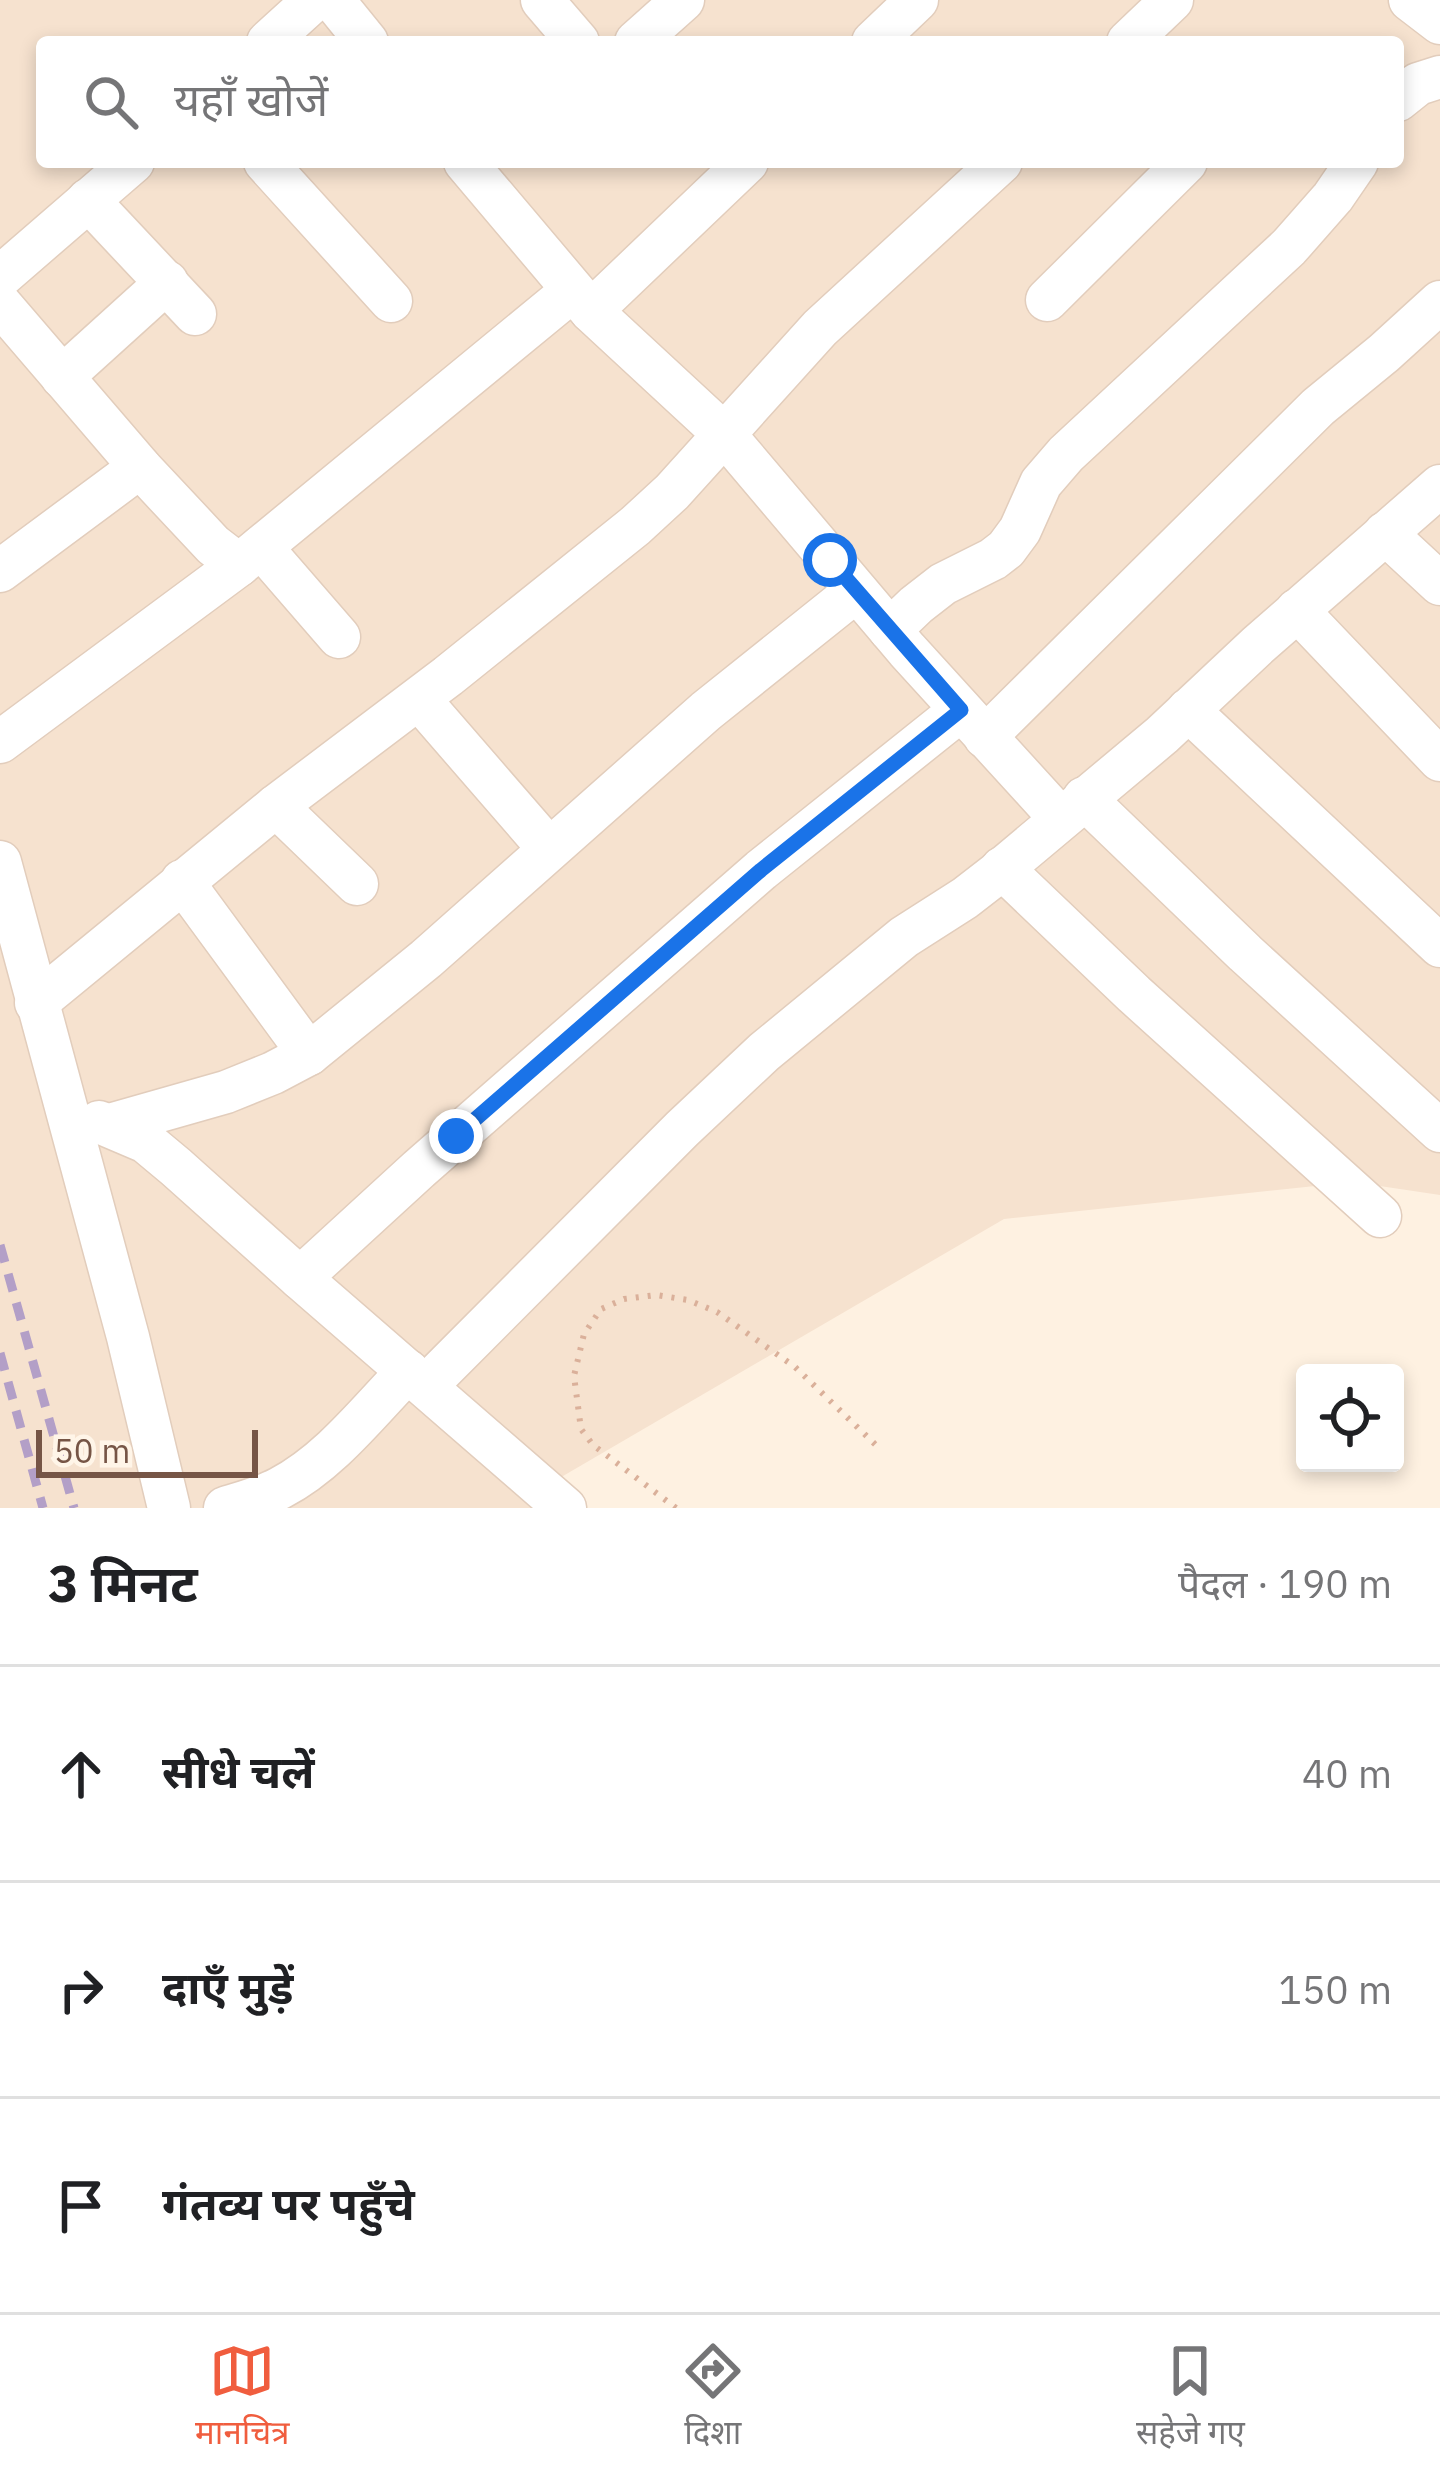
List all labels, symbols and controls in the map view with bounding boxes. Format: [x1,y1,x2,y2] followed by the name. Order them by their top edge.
[36,36,1404,168] search box
[78,69,144,135] icon: search
[174,70,328,128] text: यहाँ खोजें
[803,533,857,587] route start
[429,1109,483,1163] route end
[1296,1364,1404,1472] map controls
[1296,1364,1404,1472] button: locate
[36,1424,258,1477] scale bar
[54,1429,130,1472] text: 50 m
[48,1550,198,1616] text: 3 मिनट
[1178,1558,1392,1609] text: पैदल · 190 m
[48,1741,114,1807] icon: ahead
[162,1742,314,1800] text: सीधे चलें
[1302,1748,1392,1799] text: 40 m
[48,1957,114,2023] icon: right
[162,1958,293,2016] text: दाएँ मुड़ें
[1279,1964,1392,2015] text: 150 m
[48,2173,114,2239] icon: arrive
[162,2174,415,2232] text: गंतव्य पर पहुँचे
[195,2338,289,2457] tab: मानचित्र
[680,2338,746,2457] tab: दिशा
[1136,2338,1245,2457] tab: सहेजे गए

